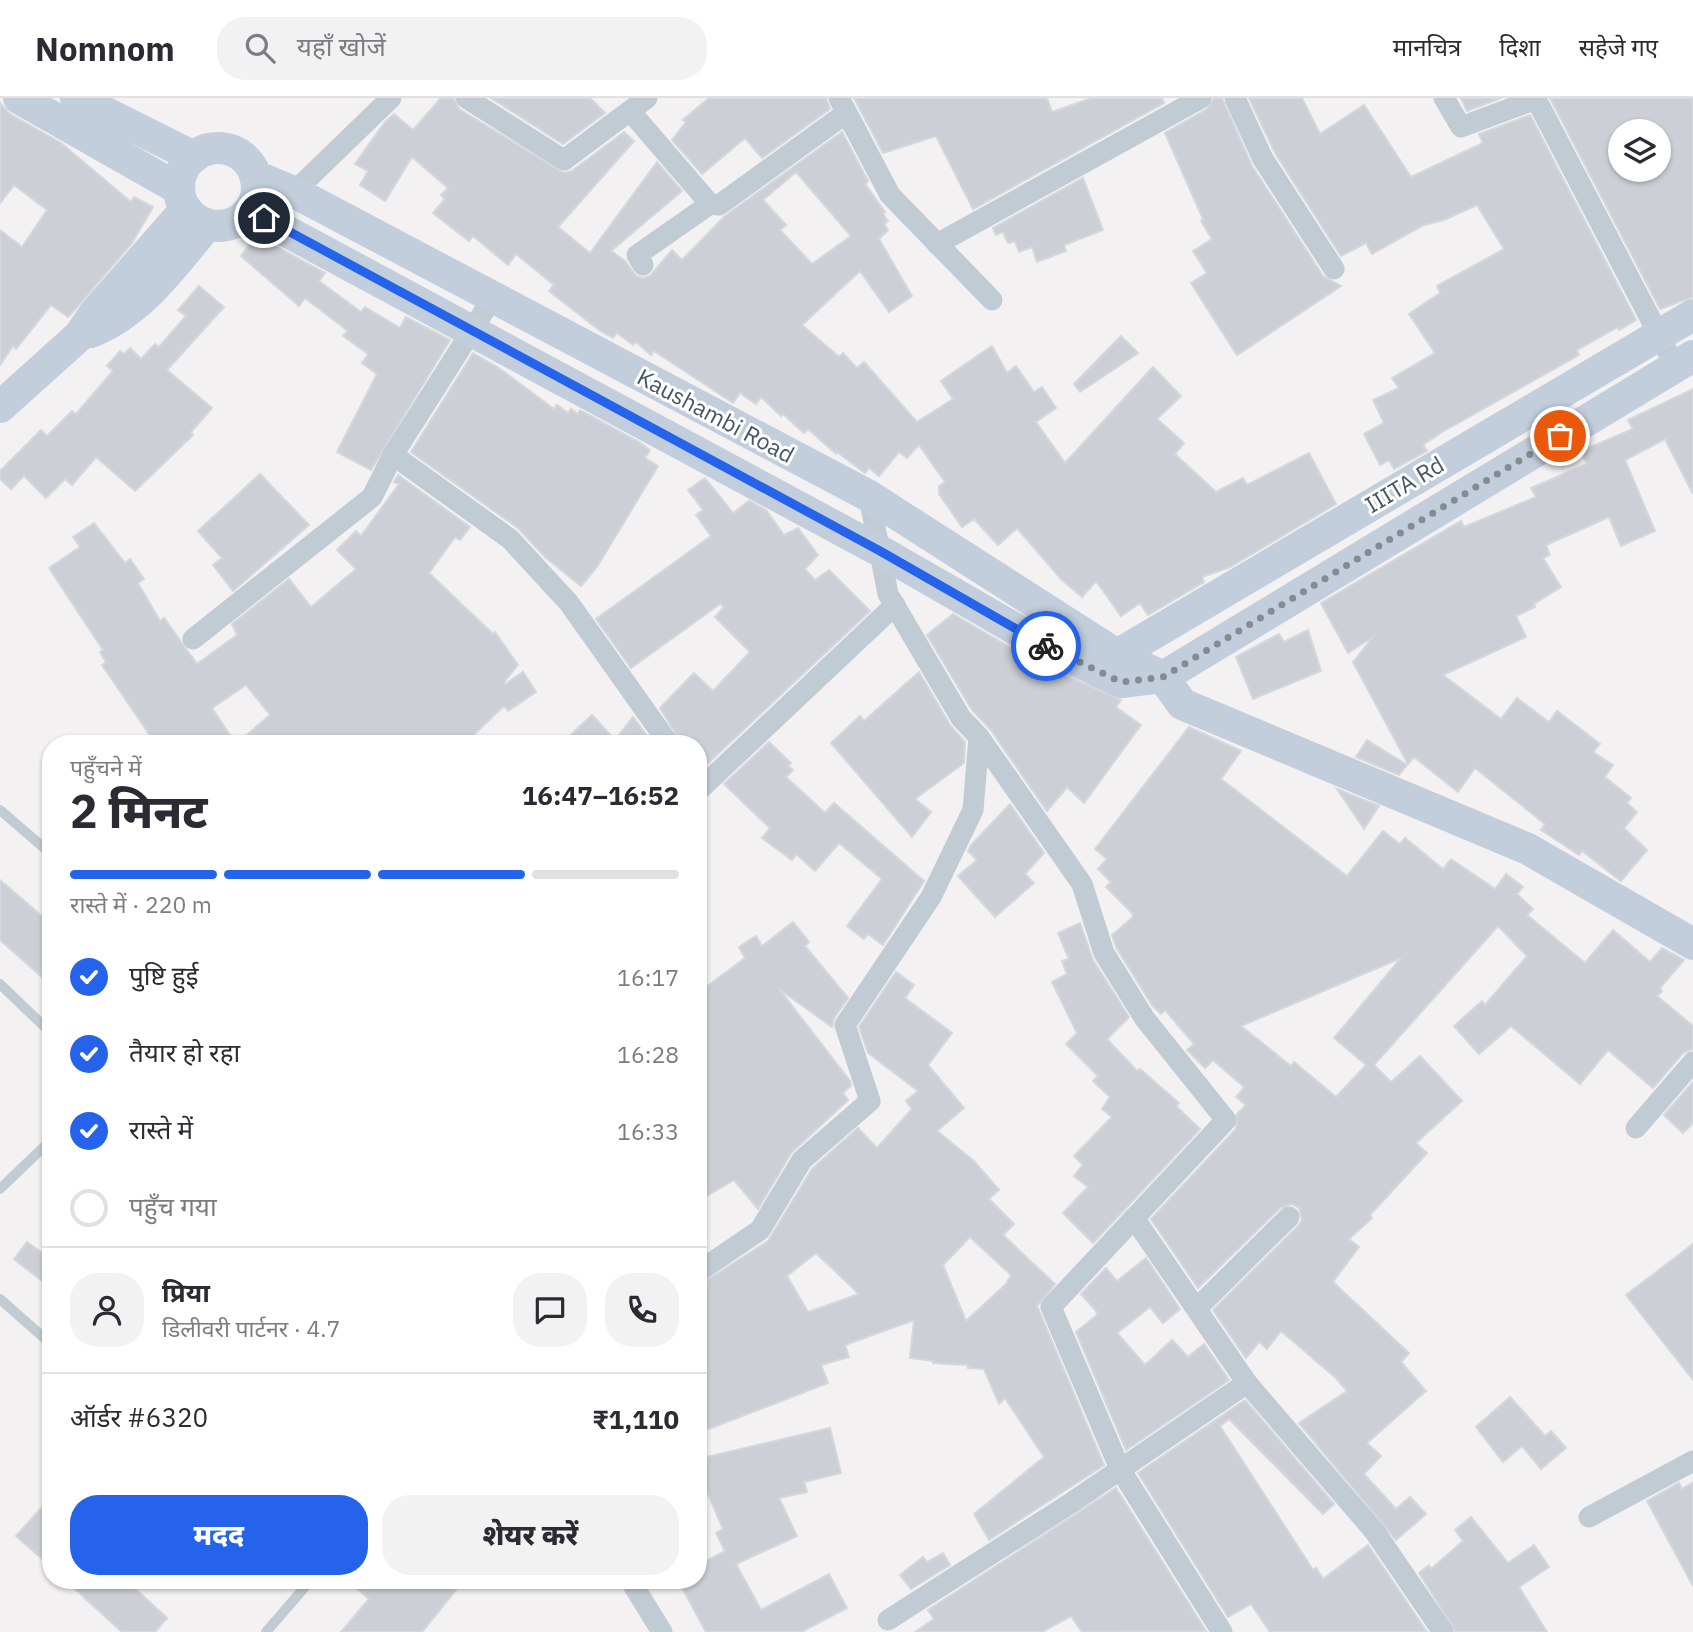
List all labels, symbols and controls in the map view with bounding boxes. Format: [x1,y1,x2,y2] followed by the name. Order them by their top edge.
[217,17,707,80] search box
[35,27,175,70] text: Nomnom
[241,29,279,67] icon: search
[297,29,386,63] text: यहाँ खोजें
[1393,31,1461,63] text: मानचित्र
[1499,31,1541,63] text: दिशा
[1579,31,1658,63] text: सहेजे गए
[1608,119,1671,182] map controls
[1608,119,1671,182] button: layers
[234,188,294,248] pin
[245,199,283,237] icon: home
[632,361,800,469] street label: Kaushambi Road
[1530,406,1590,466] pin
[1541,417,1579,455] icon: bag
[1359,449,1449,519] street label: IIITA Rd
[1011,611,1081,681] courier
[1027,627,1065,665] icon: bike
[70,752,142,782] text: पहुँचने में
[522,778,679,812] text: 16:47–16:52
[70,781,208,841] text: 2 मिनट
[70,889,212,919] text: रास्ते में · 220 m
[70,958,108,996] icon: check
[129,958,198,992] text: पुष्टि हुई
[617,962,679,992] text: 16:17
[70,1035,108,1073] icon: check
[129,1035,240,1069] text: तैयार हो रहा
[617,1039,679,1069] text: 16:28
[70,1112,108,1150] icon: check
[129,1112,193,1146] text: रास्ते में
[617,1116,679,1146] text: 16:33
[129,1189,217,1223] text: पहुँच गया
[70,1273,144,1347] button: person
[513,1273,587,1347] button: chat
[605,1273,679,1347] button: phone
[162,1275,210,1309] text: प्रिया
[162,1313,340,1343] text: डिलीवरी पार्टनर · 4.7
[70,1400,208,1434] text: ऑर्डर #6320
[592,1402,679,1436] text: ₹1,110
[70,1495,368,1575] button: मदद
[382,1495,679,1575] button: शेयर करें

